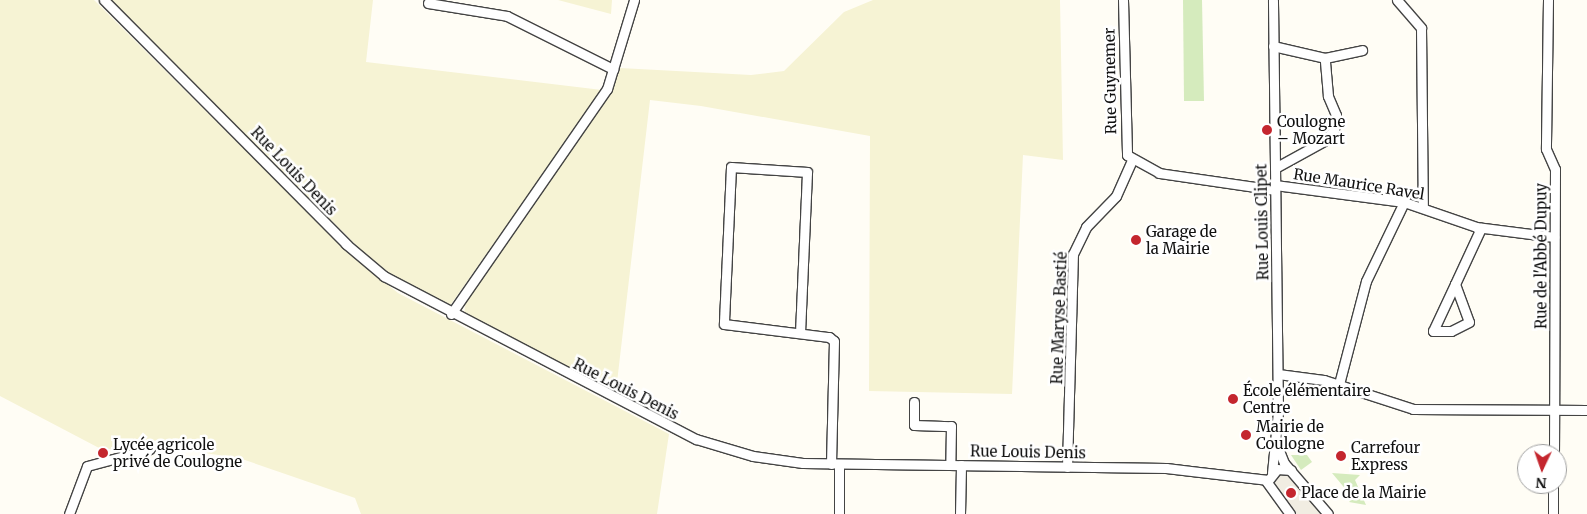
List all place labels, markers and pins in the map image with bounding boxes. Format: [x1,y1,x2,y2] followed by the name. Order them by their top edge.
[1277,112,1345,147] place label: Coulogne – Mozart
[1261,124,1273,136] marker: Coulogne – Mozart
[1146,222,1217,257] place label: Garage de la Mairie
[1130,234,1142,246] marker: Garage de la Mairie
[1243,381,1370,416] place label: École élémentaire Centre
[1227,393,1239,405] marker: École élémentaire Centre
[1256,417,1324,452] place label: Mairie de Coulogne
[1240,429,1252,441] marker: Mairie de Coulogne
[113,435,242,470] place label: Lycée agricole privé de Coulogne
[1351,438,1420,473] place label: Carrefour Express
[97,447,109,459] marker: Lycée agricole privé de Coulogne
[1335,450,1347,462] marker: Carrefour Express
[1301,484,1426,502] place label: Place de la Mairie
[1285,487,1297,499] marker: Place de la Mairie

